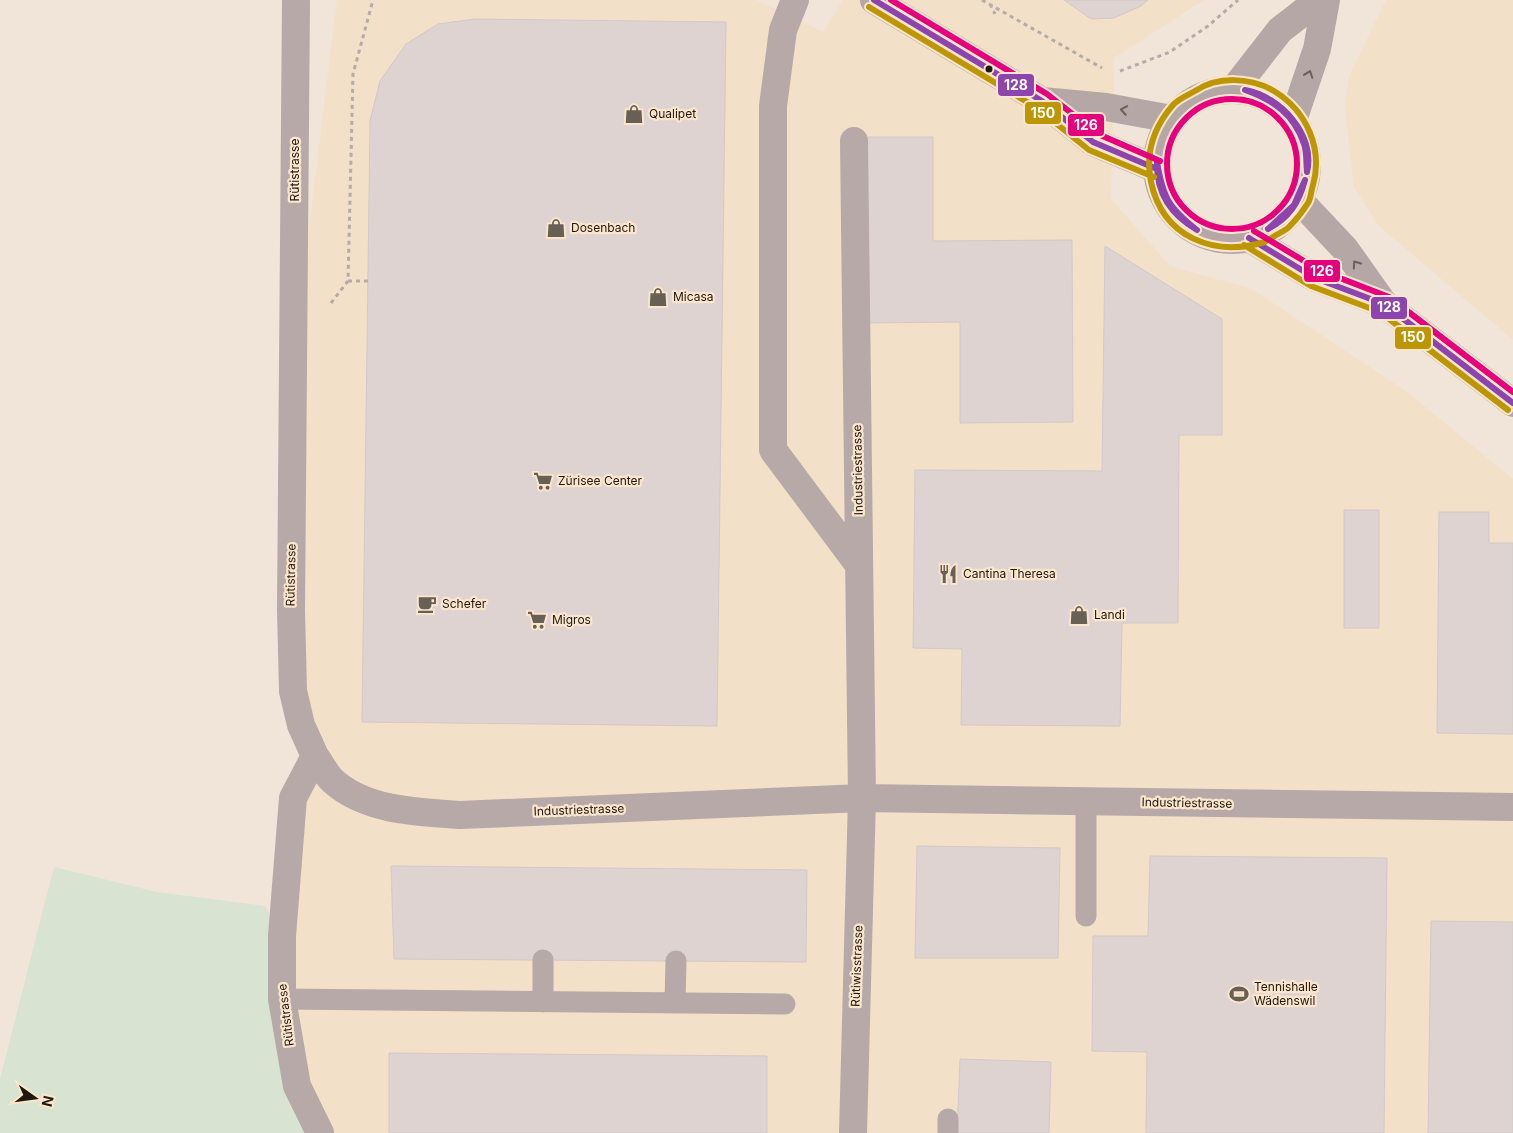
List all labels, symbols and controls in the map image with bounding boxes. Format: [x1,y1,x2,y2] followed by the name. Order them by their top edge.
[984,64,994,74] unlabelled marker
[1303,70,1313,79] one-way arrow
[997,73,1035,97] line badge: 128
[1004,76,1028,93] text: 128
[1024,101,1062,125] line badge: 150
[623,103,645,125] shop icon: Qualipet
[1031,104,1055,121] text: 150
[649,106,696,121] place label: Qualipet
[1120,106,1129,116] one-way arrow
[1067,113,1105,137] line badge: 126
[1074,116,1098,133] text: 126
[287,139,302,201] street label: Rütistrasse
[545,217,567,239] shop icon: Dosenbach
[571,220,635,235] place label: Dosenbach
[1303,259,1341,283] line badge: 126
[1353,260,1362,270] one-way arrow
[1310,262,1334,279] text: 126
[647,286,669,308] shop icon: Micasa
[673,289,714,304] place label: Micasa
[1370,296,1408,320] line badge: 128
[1377,298,1401,315] text: 128
[1394,326,1432,350] line badge: 150
[1401,328,1425,345] text: 150
[849,424,866,516] street label: Industriestrasse
[532,470,554,492] supermarket icon: Zürisee Center
[558,473,643,488] place label: Zürisee Center
[282,543,299,607] street label: Rütistrasse
[937,563,959,585] restaurant icon: Cantina Theresa
[963,566,1056,581] place label: Cantina Theresa
[416,593,438,615] cafe icon: Schefer
[442,596,487,611] place label: Schefer
[1068,604,1090,626] shop icon: Landi
[1094,607,1125,622] place label: Landi
[526,609,548,631] supermarket icon: Migros
[552,612,591,627] place label: Migros
[1141,794,1233,811] street label: Industriestrasse
[533,800,625,819] street label: Industriestrasse
[848,925,865,1007] street label: Rütiwisstrasse
[1254,979,1318,1008] place label: Tennishalle Wädenswil
[274,983,297,1047] street label: Rütistrasse
[1228,983,1250,1005] sports icon: Tennishalle Wädenswil
[10,1073,60,1123] north arrow
[39,1094,58,1108] text: N

